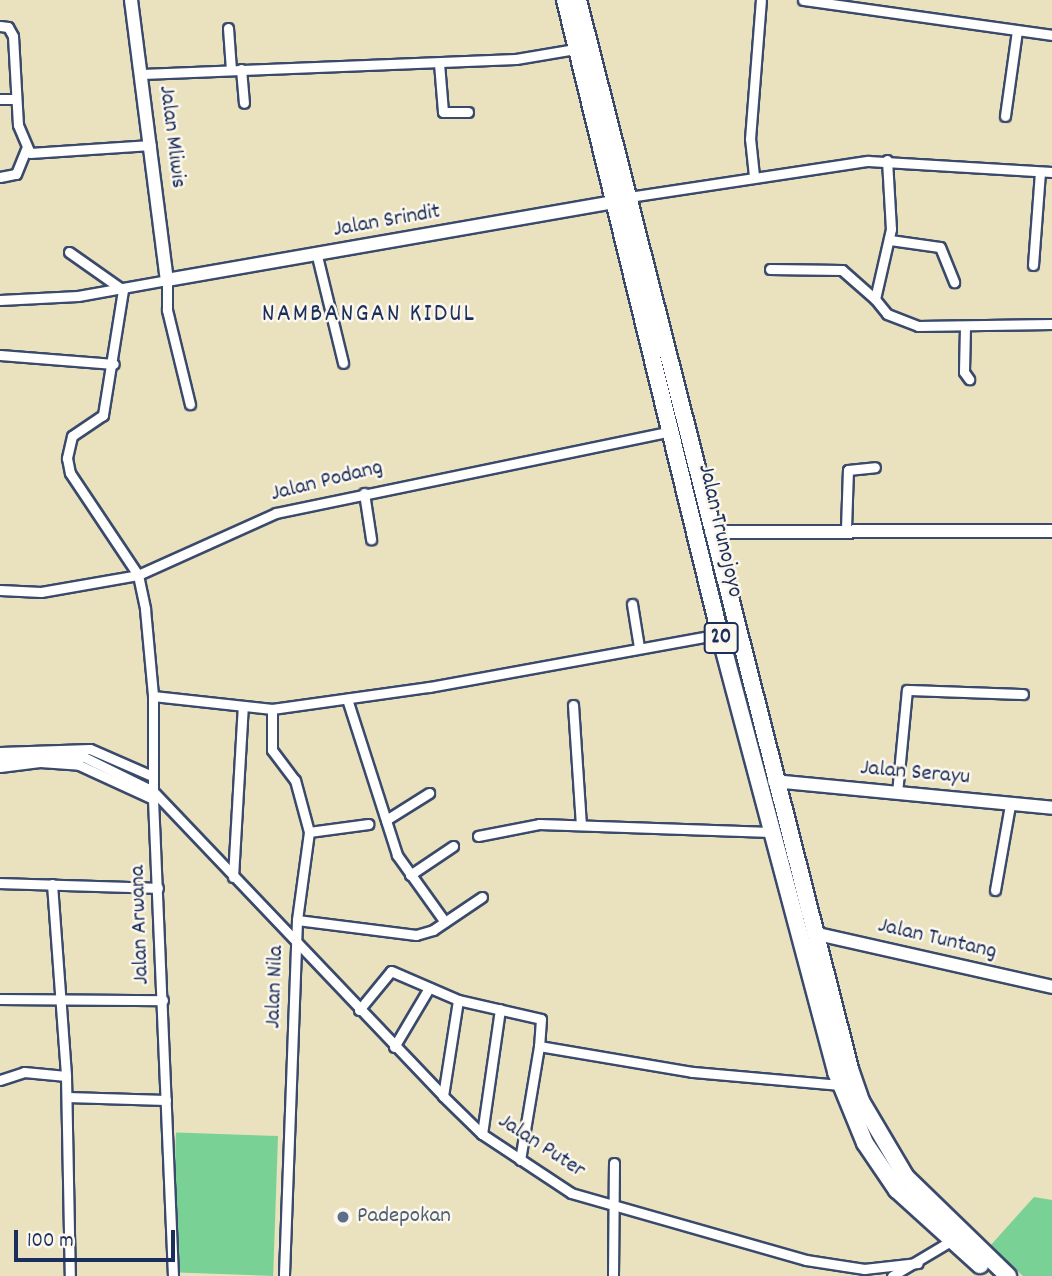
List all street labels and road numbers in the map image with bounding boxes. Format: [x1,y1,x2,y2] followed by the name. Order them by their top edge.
[151,84,191,190] street label: Jalan Mliwis
[331,199,443,245] street label: Jalan Srindit
[268,455,386,509] street label: Jalan Podang
[690,462,748,600] street label: Jalan Trunojoyo
[704,620,738,656] road number: 20
[859,755,971,793] street label: Jalan Serayu
[125,865,157,985] street label: Jalan Arwana
[875,913,999,967] street label: Jalan Tuntang
[261,945,291,1029] street label: Jalan Nila
[492,1109,590,1185] street label: Jalan Puter

